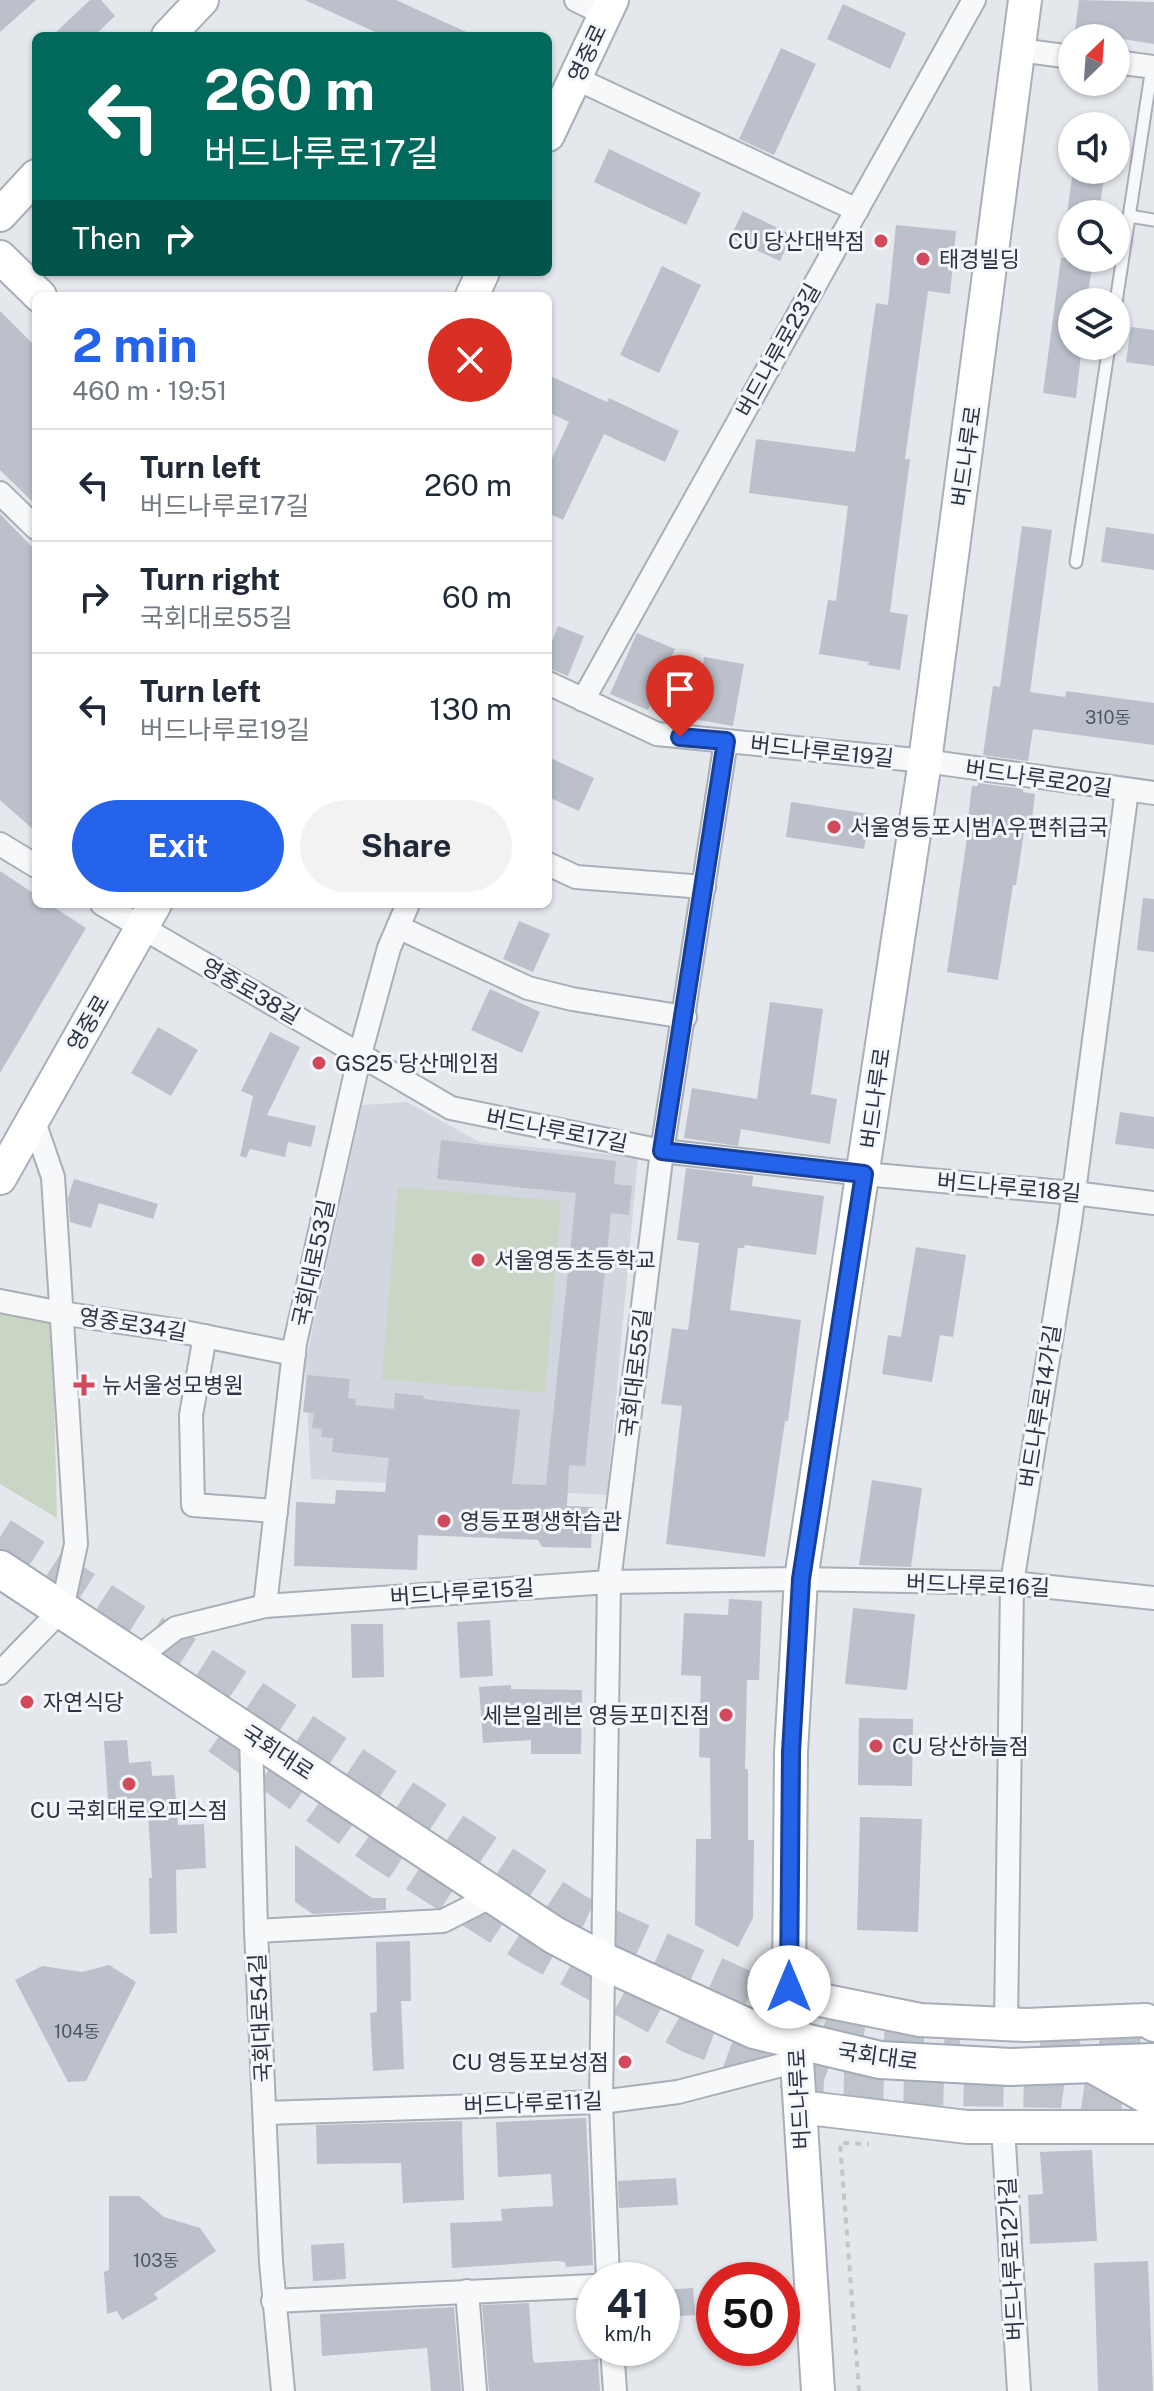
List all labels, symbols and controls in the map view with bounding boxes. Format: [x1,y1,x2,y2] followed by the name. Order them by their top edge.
[562,20,612,86] street label: 영중로
[1058,24,1130,96] north arrow
[1058,24,1130,360] map controls
[204,57,375,123] text: 260 m
[72,64,176,168] icon: left
[1058,112,1130,184] button: sound
[204,132,439,174] text: 버드나루로17길
[1058,200,1130,272] button: search
[157,216,201,260] icon: right
[72,220,141,256] text: Then
[728,228,865,254] place label: CU 당산대박점
[872,232,890,250] marker: CU 당산대박점
[939,246,1020,272] place label: 태경빌딩
[914,250,932,268] marker: 태경빌딩
[731,279,825,421] street label: 버드나루로23길
[1058,288,1130,360] button: layers
[72,316,198,373] text: 2 min
[428,318,512,402] button: close
[72,375,227,406] text: 460 m · 19:51
[946,404,986,508] street label: 버드나루로
[140,449,261,485] text: Turn left
[72,463,116,507] icon: left
[424,467,512,503] text: 260 m
[140,490,310,521] text: 버드나루로17길
[140,561,280,597] text: Turn right
[72,575,116,619] icon: right
[442,579,512,615] text: 60 m
[140,602,293,633] text: 국회대로55길
[646,655,714,737] pin
[658,667,702,711] icon: arrive
[140,673,261,709] text: Turn left
[72,687,116,731] icon: left
[429,691,512,727] text: 130 m
[1085,707,1131,728] house number: 310동
[140,714,310,745] text: 버드나루로19길
[749,731,895,771] street label: 버드나루로19길
[964,755,1114,801] street label: 버드나루로20길
[72,800,284,892] button: Exit
[300,800,512,892] button: Share
[850,814,1109,840] place label: 서울영등포시범A우편취급국
[825,818,843,836] marker: 서울영등포시범A우편취급국
[197,953,305,1029] street label: 영중로38길
[62,990,114,1056] street label: 영중로
[855,1046,895,1150] street label: 버드나루로
[335,1050,500,1076] place label: GS25 당산메인점
[310,1054,328,1072] marker: GS25 당산메인점
[484,1104,630,1156] street label: 버드나루로17길
[936,1168,1082,1206] street label: 버드나루로18길
[287,1197,339,1329] street label: 국회대로53길
[494,1247,656,1273] place label: 서울영동초등학교
[469,1251,487,1269] marker: 서울영동초등학교
[77,1303,189,1345] street label: 영중로34길
[614,1307,656,1439] street label: 국회대로55길
[1014,1323,1066,1489] street label: 버드나루로14가길
[102,1372,244,1398] place label: 뉴서울성모병원
[73,1374,95,1396] marker: 뉴서울성모병원
[460,1508,622,1534] place label: 영등포평생학습관
[435,1512,453,1530] marker: 영등포평생학습관
[906,1569,1050,1601] street label: 버드나루로16길
[389,1574,535,1610] street label: 버드나루로15길
[43,1689,124,1715] place label: 자연식당
[18,1693,36,1711] marker: 자연식당
[482,1702,710,1728] place label: 세븐일레븐 영등포미진점
[717,1706,735,1724] marker: 세븐일레븐 영등포미진점
[237,1719,319,1785] street label: 국회대로
[892,1733,1029,1759] place label: CU 당산하늘점
[867,1737,885,1755] marker: CU 당산하늘점
[120,1775,138,1793] marker: CU 국회대로오피스점
[30,1797,228,1823] place label: CU 국회대로오피스점
[747,1945,831,2029] position arrow
[244,1953,276,2083] street label: 국회대로54길
[54,2021,100,2042] house number: 104동
[836,2037,920,2075] street label: 국회대로
[783,2048,815,2150] street label: 버드나루로
[452,2049,609,2075] place label: CU 영등포보성점
[616,2053,634,2071] marker: CU 영등포보성점
[463,2088,603,2118] street label: 버드나루로11길
[994,2177,1028,2341] street label: 버드나루로12가길
[133,2250,179,2271] house number: 103동
[696,2262,800,2366] speed limit sign: 50
[606,2280,650,2327] text: 41
[604,2322,652,2346] text: km/h

